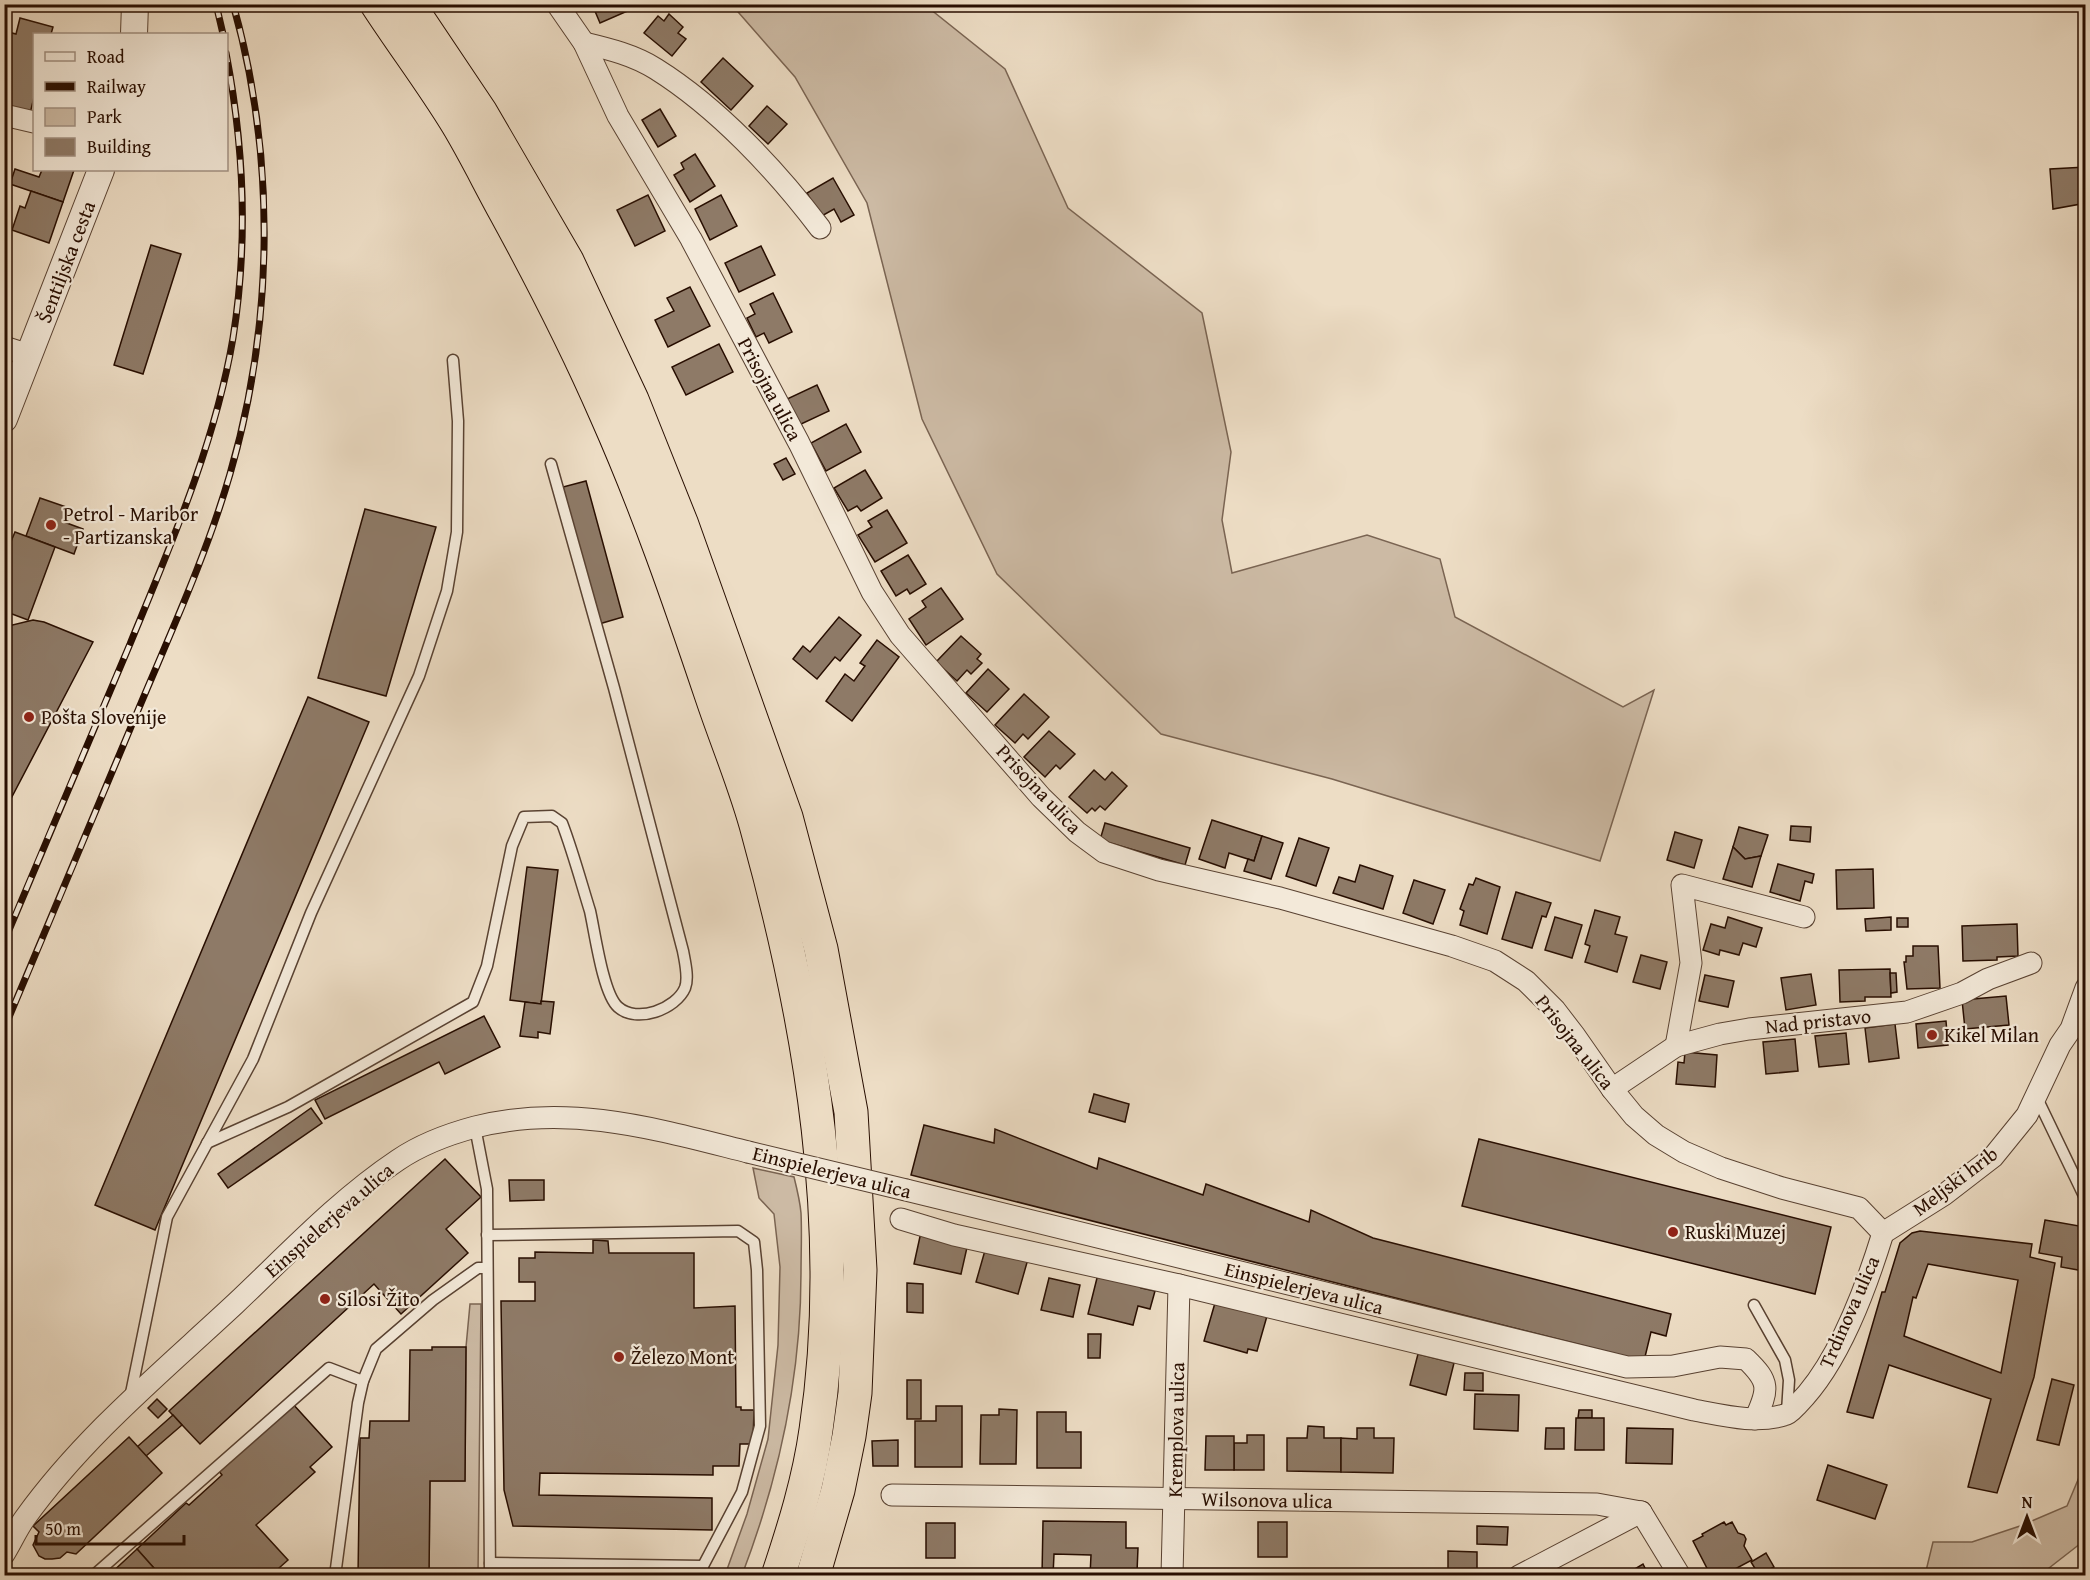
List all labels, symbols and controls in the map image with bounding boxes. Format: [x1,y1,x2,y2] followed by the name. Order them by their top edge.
[33,33,228,171] legend
[87,43,125,70] text: Road
[87,73,146,100] text: Railway
[87,103,123,130] text: Park
[87,133,151,160] text: Building
[29,196,102,327] street label: Šentiljska cesta
[731,332,810,446] street label: Prisojna ulica
[63,499,198,551] place label: Petrol - Maribor - Partizanska
[44,518,58,532] marker: Petrol - Maribor - Partizanska
[41,702,166,731] place label: Pošta Slovenije
[22,710,36,724] marker: Pošta Slovenije
[990,737,1089,840] street label: Prisojna ulica
[1529,988,1622,1096] street label: Prisojna ulica
[1764,1001,1872,1040] street label: Nad pristavo
[1944,1020,2039,1049] place label: Kikel Milan
[1925,1028,1939,1042] marker: Kikel Milan
[750,1138,915,1205] street label: Einspielerjeva ulica
[1906,1139,2003,1222] street label: Meljski hrib
[258,1155,400,1284] street label: Einspielerjeva ulica
[1685,1217,1786,1246] place label: Ruski Muzej
[1666,1225,1680,1239] marker: Ruski Muzej
[1811,1250,1886,1373] street label: Trdinova ulica
[1222,1254,1387,1321] street label: Einspielerjeva ulica
[337,1284,420,1313] place label: Silosi Žito
[318,1292,332,1306] marker: Silosi Žito
[631,1342,734,1371] place label: Železo Mont
[612,1350,626,1364] marker: Železo Mont
[1160,1361,1191,1498] street label: Kremplova ulica
[1201,1484,1333,1515] street label: Wilsonova ulica
[1997,1487,2057,1547] north arrow
[2022,1490,2033,1514] text: N
[36,1508,184,1546] scale bar
[45,1515,81,1542] text: 50 m

